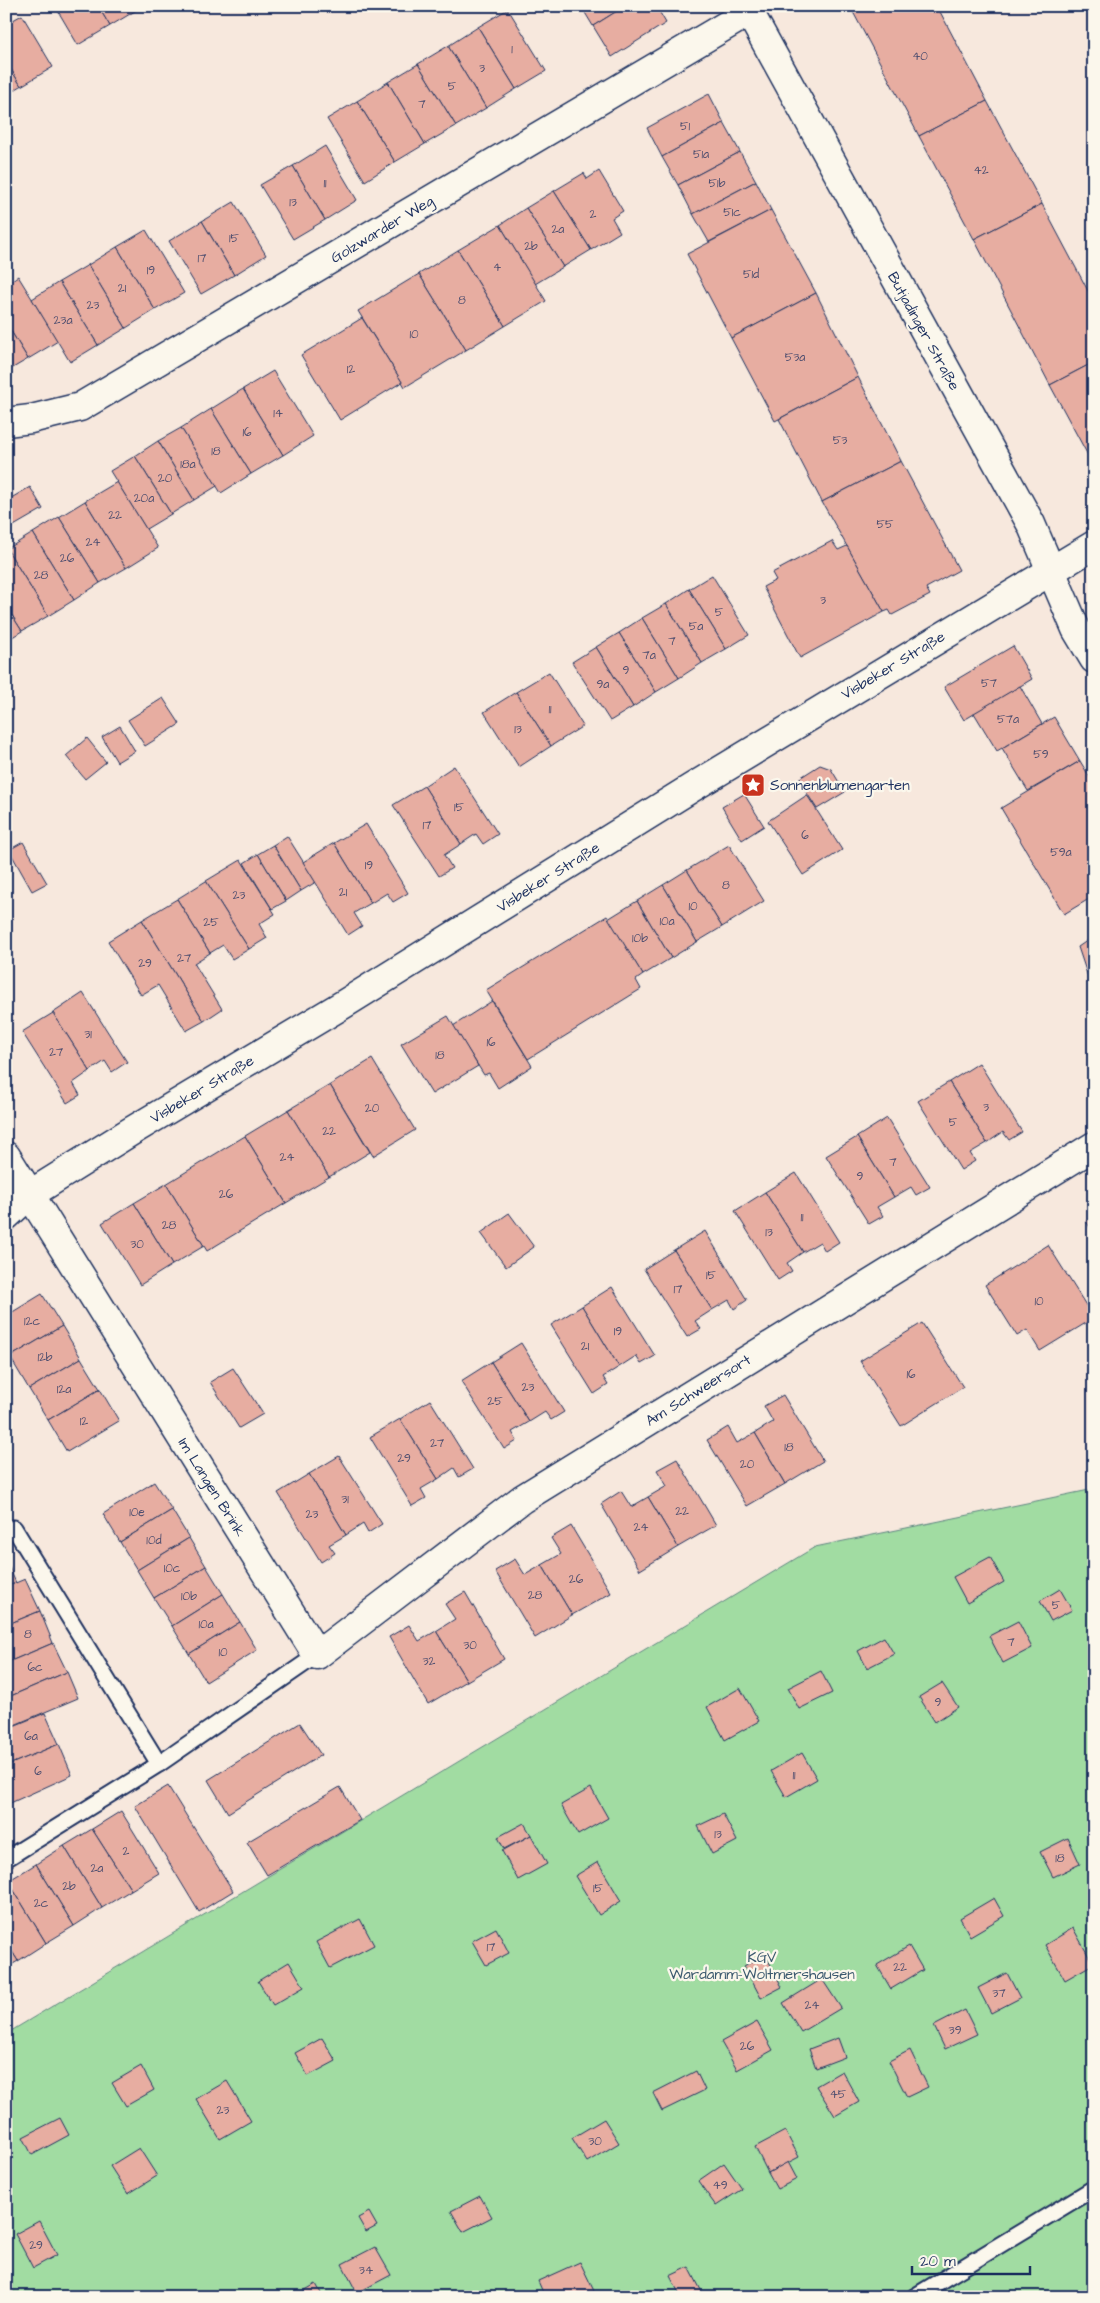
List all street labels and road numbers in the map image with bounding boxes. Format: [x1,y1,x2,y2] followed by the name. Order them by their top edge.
[327,190,438,269] street label: Golzwarder Weg
[881,268,965,395] street label: Butjadinger Straße
[837,626,949,705] street label: Visbeker Straße
[493,837,604,918] street label: Visbeker Straße
[146,1050,258,1129] street label: Visbeker Straße
[641,1350,755,1431] street label: Am Schweersort
[172,1434,250,1541] street label: Im Langen Brink

